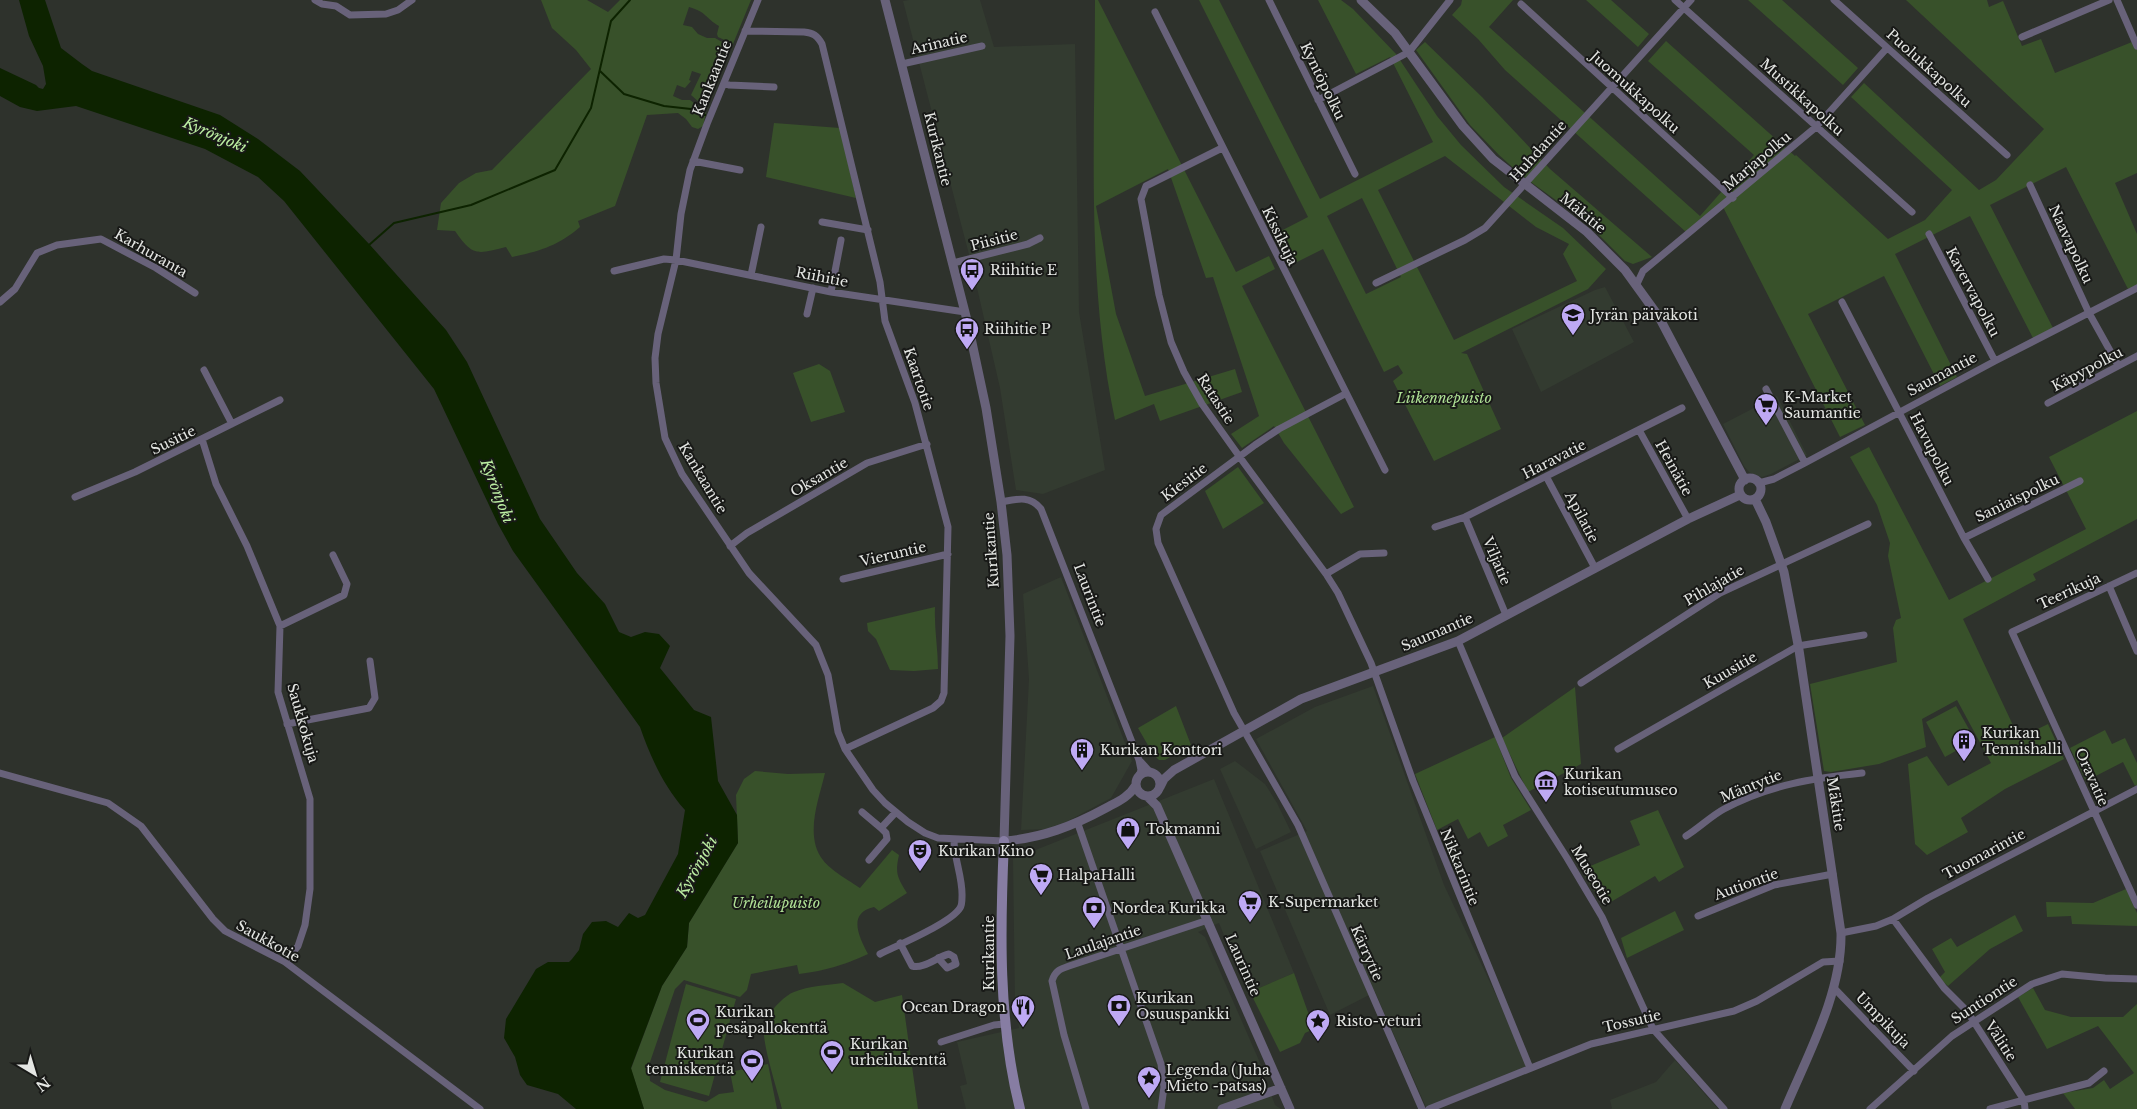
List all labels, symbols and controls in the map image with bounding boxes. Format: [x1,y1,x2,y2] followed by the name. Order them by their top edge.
[1883,25,1976,111] street label: Puolukkapolku
[908,28,969,58] street label: Arinatie
[689,37,735,119] street label: Kankaantie
[1296,39,1350,123] street label: Kyntöpolku
[1585,46,1684,137] street label: Juomukkapolku
[1756,55,1848,140] street label: Mustikkapolku
[920,110,956,188] street label: Kurikantie
[180,112,251,157] water label: Kyrönjoki
[1506,117,1570,185] street label: Huhdantie
[1719,127,1795,195] street label: Marjapolku
[1556,189,1610,237] street label: Mäkitie
[2045,202,2097,287] street label: Naavapolku
[1258,204,1302,269] street label: Kissikuja
[111,225,191,281] street label: Karhuranta
[968,225,1020,255] street label: Piisitie
[1942,244,2004,340] street label: Kavervapolku
[959,257,985,291] bus stop icon: Riihitie E
[990,261,1057,279] place label: Riihitie E
[794,263,850,291] street label: Riihitie
[1560,302,1586,336] school or university icon: Jyrän päiväkoti
[1588,306,1698,324] place label: Jyrän päiväkoti
[954,316,980,350] bus stop icon: Riihitie P
[984,320,1051,338] place label: Riihitie P
[2048,342,2126,395] street label: Käpypolku
[900,345,938,413] street label: Kaartotie
[1904,348,1980,400] street label: Saumantie
[1193,370,1239,428] street label: Ratastie
[1784,388,1861,422] place label: K-Market Saumantie
[1395,389,1492,407] park label: Liikennepuisto
[1753,392,1779,426] supermarket icon: K-Market Saumantie
[1906,409,1958,489] street label: Havupolku
[148,421,198,459] street label: Susitie
[1519,435,1589,483] street label: Haravatie
[1651,437,1697,499] street label: Heinätie
[675,439,731,517] street label: Kankaantie
[787,453,851,501] street label: Oksantie
[476,455,519,526] water label: Kyrönjoki
[1157,459,1211,505] street label: Kiesitie
[1972,470,2063,526] street label: Saniaispolku
[1561,487,1603,546] street label: Apilatie
[979,512,1003,588] street label: Kurikantie
[1479,533,1515,588] street label: Viljatie
[857,538,928,571] street label: Vieruntie
[1070,561,1110,629] street label: Laurintie
[1681,561,1747,609] street label: Pihlajatie
[2035,569,2103,613] street label: Teerikuja
[1398,609,1476,655] street label: Saumantie
[1700,648,1760,692] street label: Kuusitie
[283,681,323,765] street label: Saukkokuja
[1982,724,2062,758] place label: Kurikan Tennishalli
[1951,728,1977,762] building icon: Kurikan Tennishalli
[1069,737,1095,771] building icon: Kurikan Konttori
[1100,741,1222,759] place label: Kurikan Konttori
[2071,745,2113,809] street label: Oravatie
[1564,765,1678,799] place label: Kurikan kotiseutumuseo
[1717,765,1785,807] street label: Mäntytie
[1533,769,1559,803] museum icon: Kurikan kotiseutumuseo
[1823,776,1849,832] street label: Mäkitie
[1115,816,1141,850] shop icon: Tokmanni
[1146,820,1221,838] place label: Tokmanni
[1940,825,2028,883] street label: Tuomarintie
[1436,826,1484,908] street label: Nikkarintie
[671,832,722,902] water label: Kyrönjoki
[907,838,933,872] theatre icon: Kurikan Kino
[938,842,1034,860] place label: Kurikan Kino
[1567,842,1617,908] street label: Museotie
[1028,862,1054,896] supermarket icon: HalpaHalli
[1711,864,1781,904] street label: Autiontie
[1058,866,1135,884] place label: HalpaHalli
[1237,889,1263,923] supermarket icon: K-Supermarket
[1268,893,1379,911] place label: K-Supermarket
[732,894,820,912] park label: Urheilupuisto
[1081,895,1107,929] bank icon: Nordea Kurikka
[1112,899,1226,917] place label: Nordea Kurikka
[980,915,998,991] street label: Kurikantie
[233,916,303,966] street label: Saukkotie
[1063,921,1143,963] street label: Laulajantie
[1347,922,1387,984] street label: Kärrytie
[1221,931,1265,999] street label: Laurintie
[1948,972,2020,1028] street label: Suntiontie
[1852,988,1914,1052] street label: Umpikuja
[1136,989,1230,1023] place label: Kurikan Osuuspankki
[1106,993,1132,1027] bank icon: Kurikan Osuuspankki
[1010,994,1036,1028] restaurant icon: Ocean Dragon
[902,998,1006,1016] place label: Ocean Dragon
[716,1003,828,1037] place label: Kurikan pesäpallokenttä
[1601,1006,1663,1036] street label: Tossutie
[685,1007,711,1041] sports icon: Kurikan pesäpallokenttä
[1305,1008,1331,1042] place icon: Risto-veturi
[1336,1012,1421,1030] place label: Risto-veturi
[1981,1016,2021,1065] street label: Välitie
[850,1035,947,1069] place label: Kurikan urheilukenttä
[819,1039,845,1073] sports icon: Kurikan urheilukenttä
[646,1044,734,1078] place label: Kurikan tenniskenttä
[739,1048,765,1082] sports icon: Kurikan tenniskenttä
[10,1049,60,1099] north arrow
[1166,1061,1270,1095] place label: Legenda (Juha Mieto -patsas)
[1136,1065,1162,1099] place icon: Legenda (Juha Mieto -patsas)
[32,1073,54,1095] text: N

